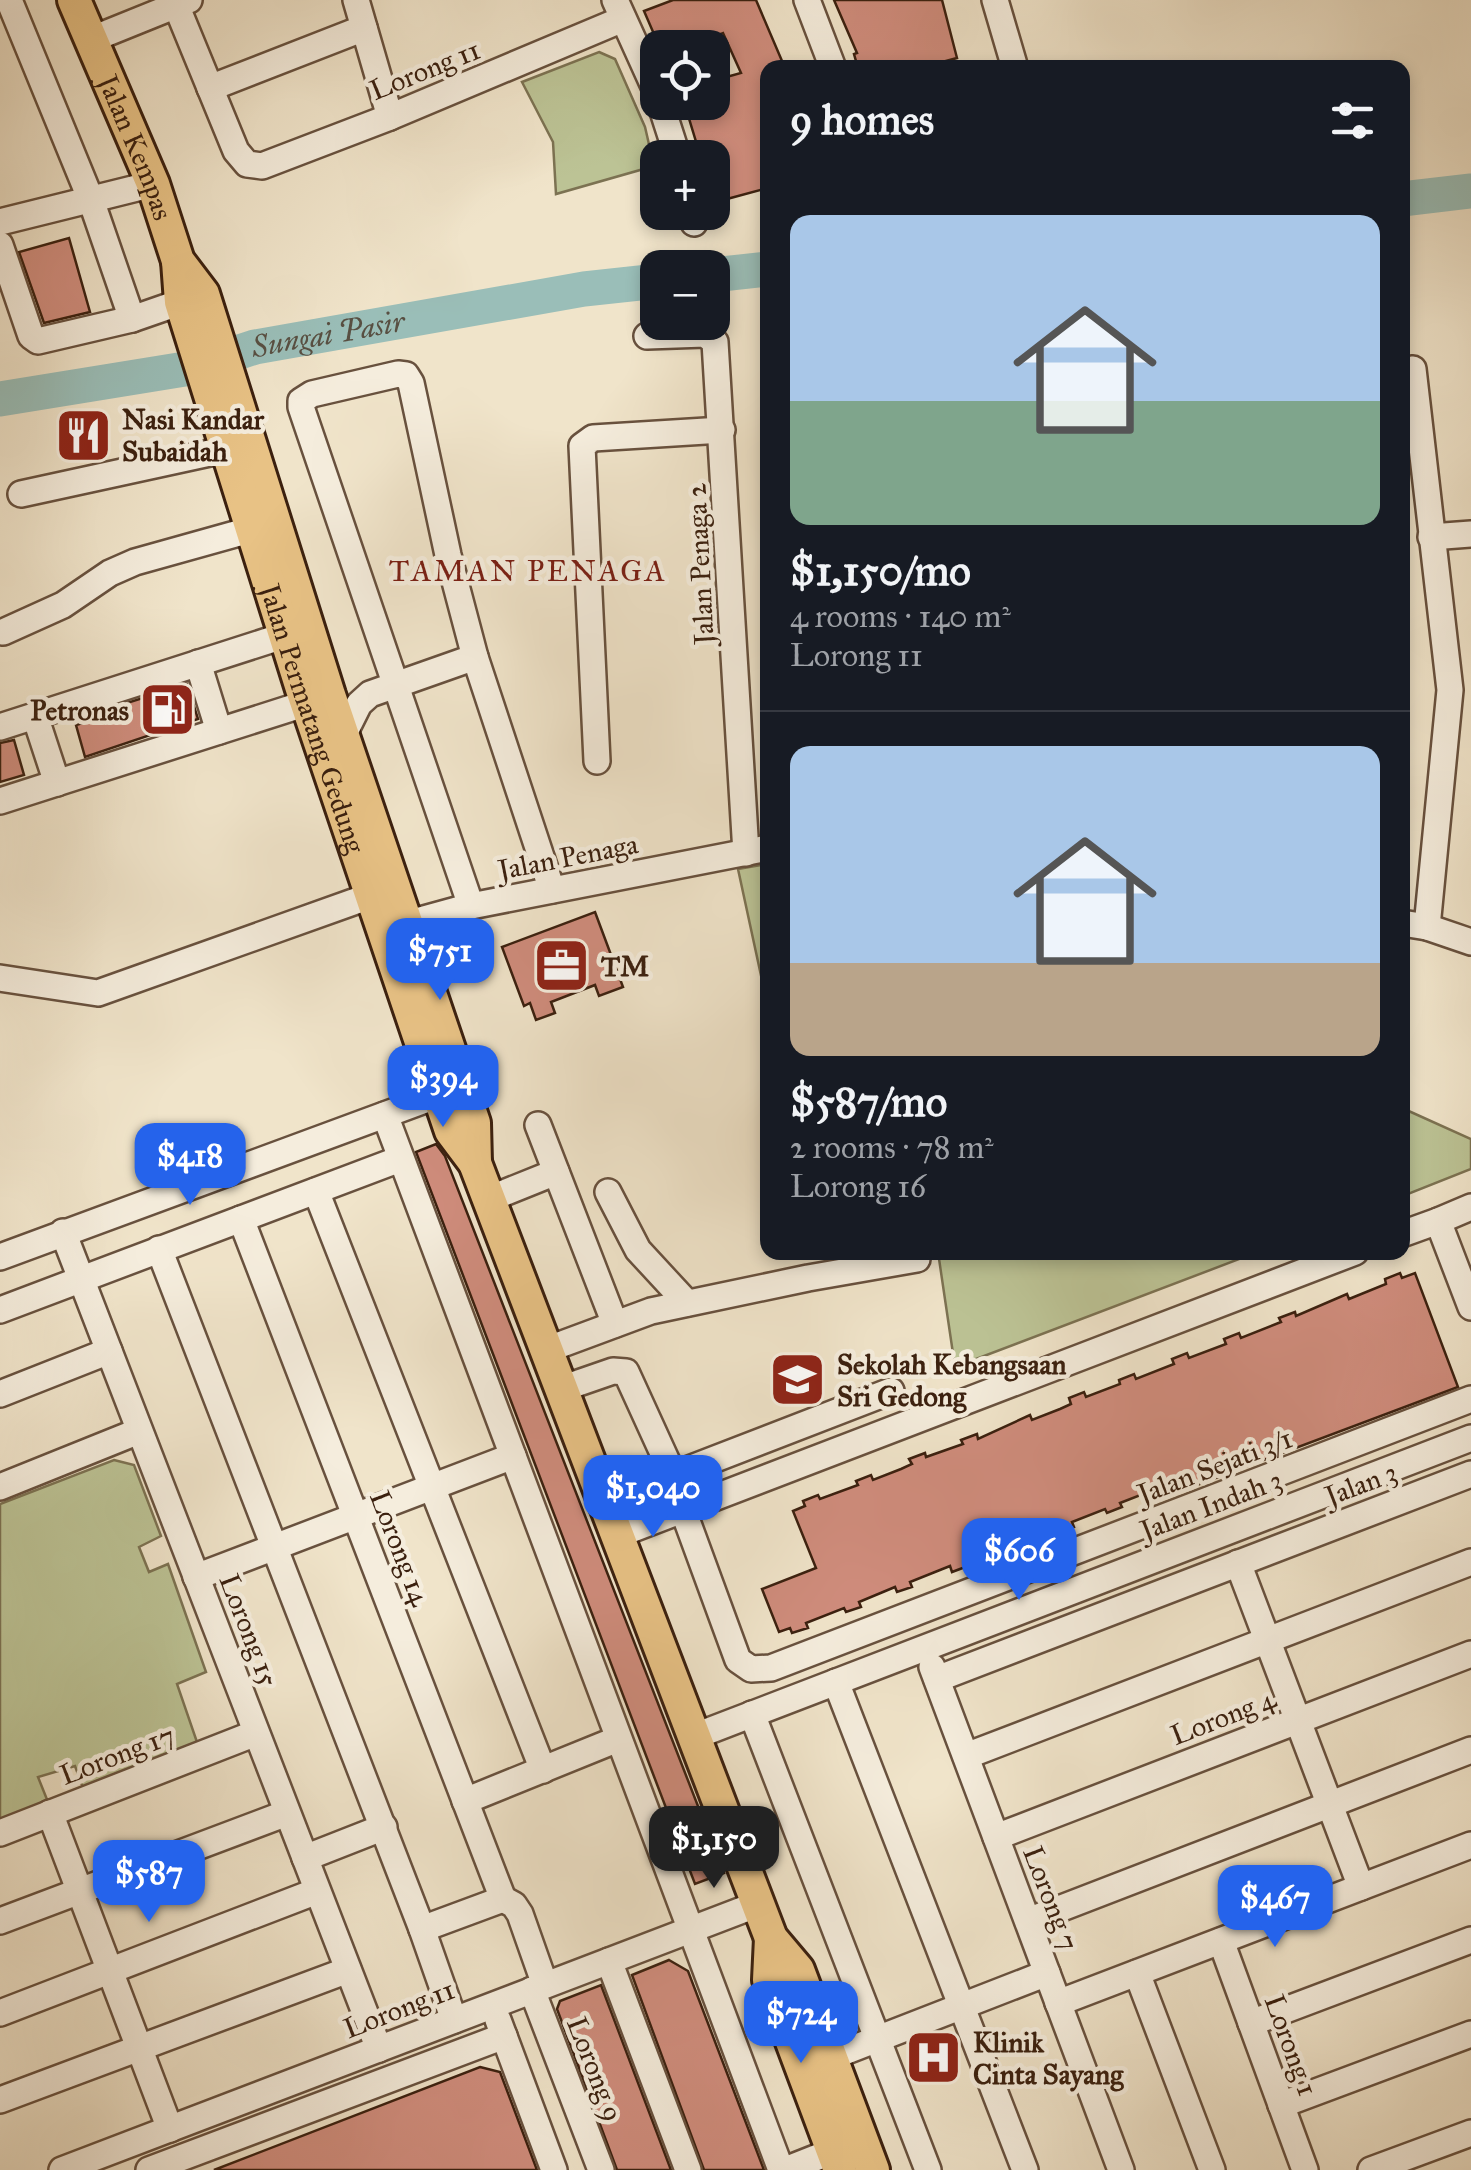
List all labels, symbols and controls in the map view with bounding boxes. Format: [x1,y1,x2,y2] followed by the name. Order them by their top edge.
[640,30,730,340] map controls
[640,30,730,120] button: locate
[365,32,485,108] street label: Lorong 11
[89,67,181,224] street label: Jalan Kempas
[1325,93,1380,148] icon: filters
[790,94,934,146] text: 9 homes
[640,140,730,230] button: +
[640,250,730,340] button: −
[995,280,1175,460] icon: home
[248,303,409,365] water label: Sungai Pasir
[122,402,265,469] place label: Nasi Kandar Subaidah
[53,405,113,465] restaurant icon: Nasi Kandar Subaidah
[678,482,722,649] street label: Jalan Penaga 2
[790,545,971,597] text: $1,150/mo
[389,553,667,589] district label: TAMAN PENAGA
[252,577,374,859] street label: Jalan Permatang Gedung
[790,597,1011,636] text: 4 rooms · 140 m²
[790,636,923,675] text: Lorong 11
[138,680,198,740] fuel station icon: Petronas
[30,693,129,728] place label: Petronas
[995,811,1175,991] icon: home
[492,826,641,888] street label: Jalan Penaga
[381,918,499,1003] pin: $751
[408,931,472,970] text: $751
[532,936,592,996] office icon: TM
[601,949,649,984] place label: TM
[384,1045,502,1130] pin: $394
[409,1058,477,1097] text: $394
[790,1076,947,1128] text: $587/mo
[131,1123,249,1208] pin: $418
[790,1128,994,1167] text: 2 rooms · 78 m²
[157,1136,223,1175] text: $418
[790,1167,926,1206] text: Lorong 16
[837,1347,1066,1414] place label: Sekolah Kebangsaan Sri Gedong
[768,1350,828,1410] school or university icon: Sekolah Kebangsaan Sri Gedong
[1130,1420,1297,1513] street label: Jalan Sejati 3/1
[1317,1454,1402,1515] street label: Jalan 3
[572,1455,734,1540] pin: $1,040
[1132,1462,1287,1549] street label: Jalan Indah 3
[605,1468,701,1507] text: $1,040
[362,1485,438,1612] street label: Lorong 14
[960,1518,1078,1603] pin: $606
[984,1531,1054,1570] text: $606
[212,1569,286,1691] street label: Lorong 15
[1166,1681,1282,1753] street label: Lorong 4
[55,1717,179,1793] street label: Lorong 17
[633,1806,795,1891] pin: $1,150
[671,1819,757,1858] text: $1,150
[90,1840,208,1925] pin: $587
[1015,1841,1087,1955] street label: Lorong 7
[115,1853,183,1892] text: $587
[1216,1865,1334,1950] pin: $467
[1240,1878,1310,1917] text: $467
[339,1972,459,2046] street label: Lorong 11
[742,1981,860,2066] pin: $724
[1257,1990,1325,2100] street label: Lorong 1
[766,1994,836,2033] text: $724
[559,2012,631,2126] street label: Lorong 9
[973,2025,1124,2092] place label: Klinik Cinta Sayang
[904,2028,964,2088] hospital icon: Klinik Cinta Sayang

